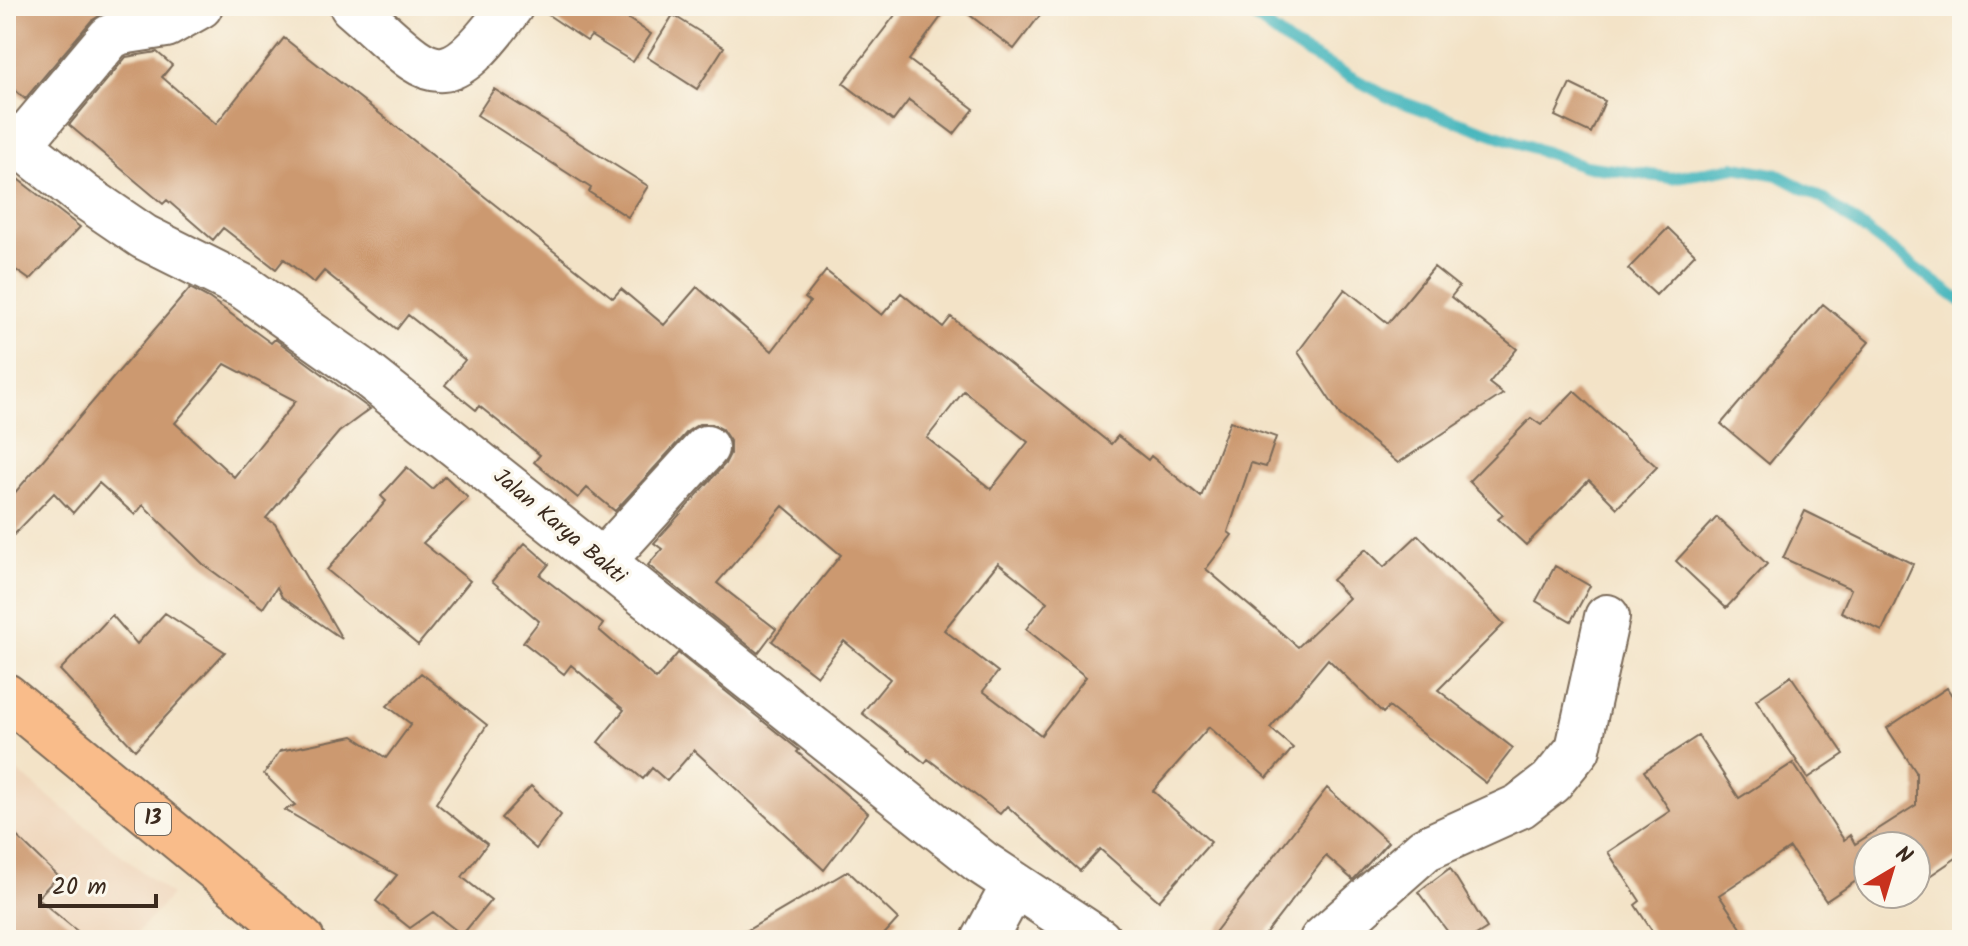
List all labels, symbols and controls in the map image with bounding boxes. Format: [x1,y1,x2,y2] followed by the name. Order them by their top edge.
[484,460,634,594] street label: Jalan Karya Bakti
[135,803,171,835] road number: 13
[1852,830,1932,910] north arrow
[1887,838,1919,874] text: N
[40,858,156,908] scale bar
[52,868,107,907] text: 20 m

